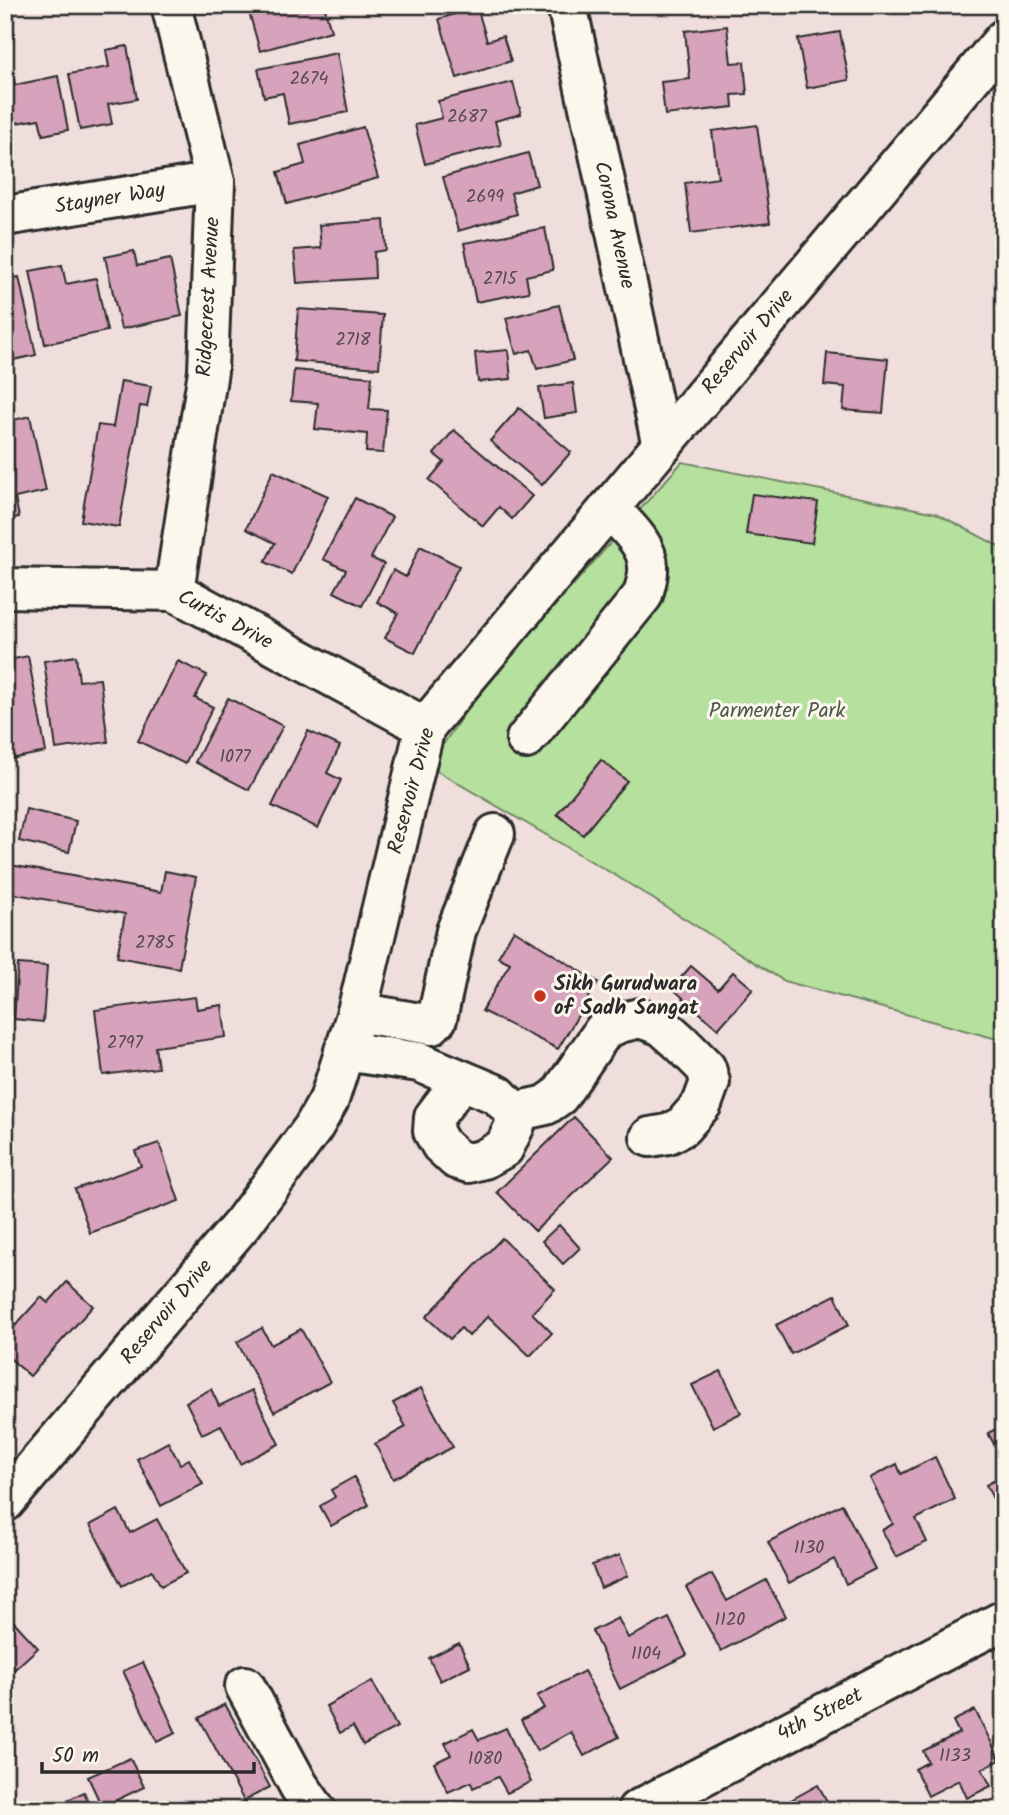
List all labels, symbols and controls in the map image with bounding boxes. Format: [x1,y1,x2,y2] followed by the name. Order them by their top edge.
[290,65,328,94] house number: 2674
[447,103,487,132] house number: 2687
[584,158,644,292] street label: Corona Avenue
[53,174,168,224] street label: Stayner Way
[466,183,504,212] house number: 2699
[188,216,230,378] street label: Ridgecrest Avenue
[483,265,518,294] house number: 2715
[694,281,803,402] street label: Reservoir Drive
[335,326,371,355] house number: 2718
[171,581,279,659] street label: Curtis Drive
[709,695,845,728] park label: Parmenter Park
[379,724,445,858] street label: Reservoir Drive
[219,743,251,772] house number: 1077
[135,929,176,958] house number: 2785
[554,968,699,1025] place label: Sikh Gurudwara of Sadh Sangat
[532,988,548,1004] marker: Sikh Gurudwara of Sadh Sangat
[107,1029,144,1058] house number: 2797
[113,1251,222,1372] street label: Reservoir Drive
[794,1534,824,1563] house number: 1130
[715,1606,745,1635] house number: 1120
[631,1640,661,1669] house number: 1104
[771,1679,870,1751] street label: 4th Street
[42,1731,254,1775] scale bar
[52,1740,99,1773] text: 50 m
[939,1742,971,1771] house number: 1133
[468,1745,502,1774] house number: 1080

